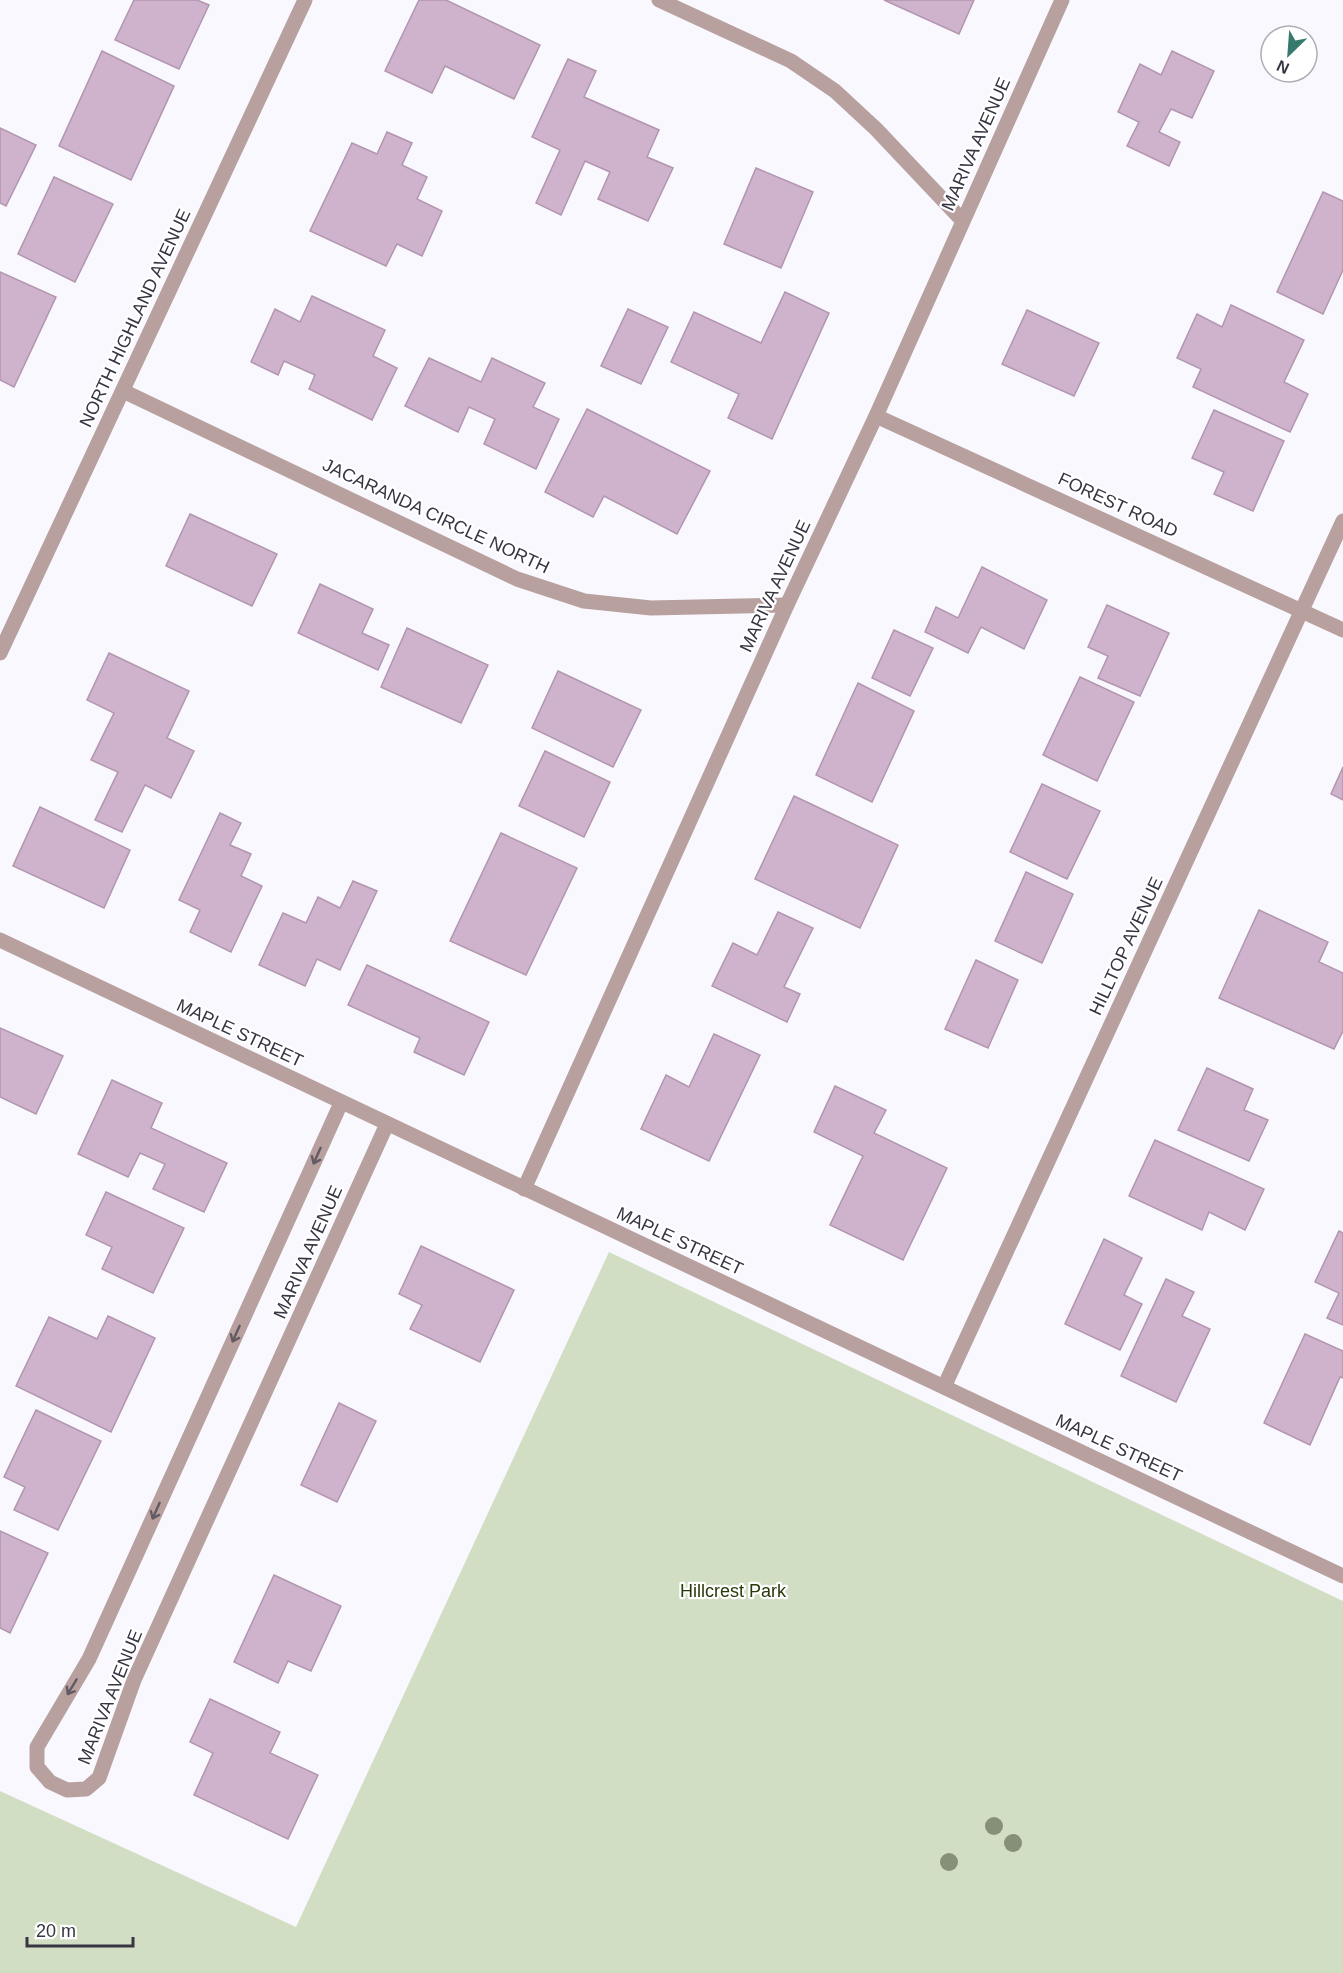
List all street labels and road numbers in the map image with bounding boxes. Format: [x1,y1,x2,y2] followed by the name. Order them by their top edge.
[938,74,1014,214] street label: MARIVA AVENUE
[76,206,194,430] street label: NORTH HIGHLAND AVENUE
[320,455,552,577] street label: JACARANDA CIRCLE NORTH
[1055,469,1181,541] street label: FOREST ROAD
[736,517,814,655] street label: MARIVA AVENUE
[1085,874,1167,1018] street label: HILLTOP AVENUE
[174,995,306,1071] street label: MAPLE STREET
[270,1182,346,1322] street label: MARIVA AVENUE
[614,1203,746,1279] street label: MAPLE STREET
[1053,1410,1185,1486] street label: MAPLE STREET
[74,1627,146,1767] street label: MARIVA AVENUE

